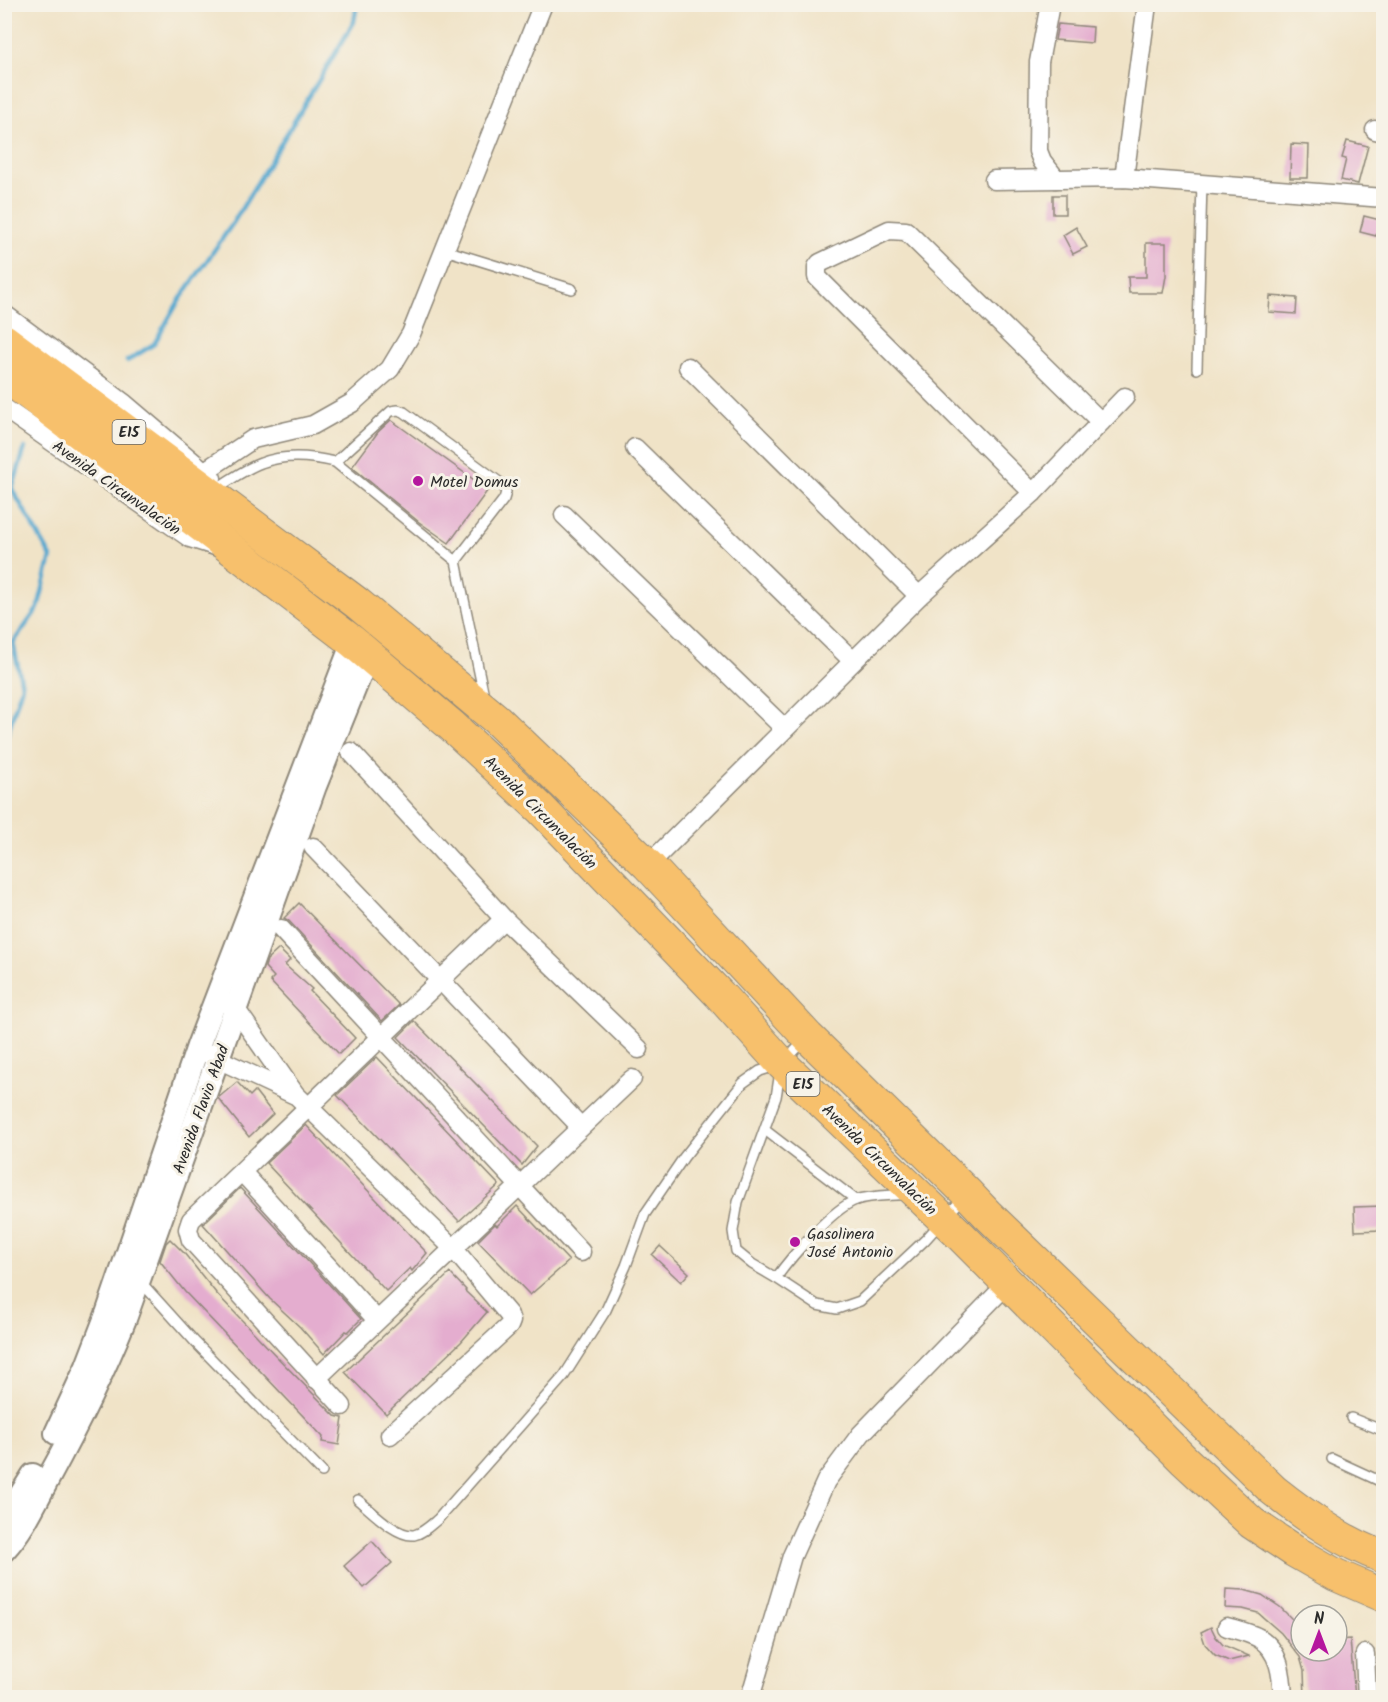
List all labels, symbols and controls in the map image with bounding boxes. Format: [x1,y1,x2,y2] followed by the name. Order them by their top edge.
[112,420,146,444] road number: E15
[47,434,186,542] street label: Avenida Circunvalación
[430,470,519,495] place label: Motel Domus
[411,474,425,488] marker: Motel Domus
[477,750,603,876] street label: Avenida Circunvalación
[166,1041,237,1177] street label: Avenida Flavio Abad
[786,1072,820,1096] road number: E15
[815,1098,942,1222] street label: Avenida Circunvalación
[807,1222,893,1265] place label: Gasolinera José Antonio
[788,1235,802,1249] marker: Gasolinera José Antonio
[1289,1603,1349,1663] north arrow
[1314,1607,1324,1632] text: N

